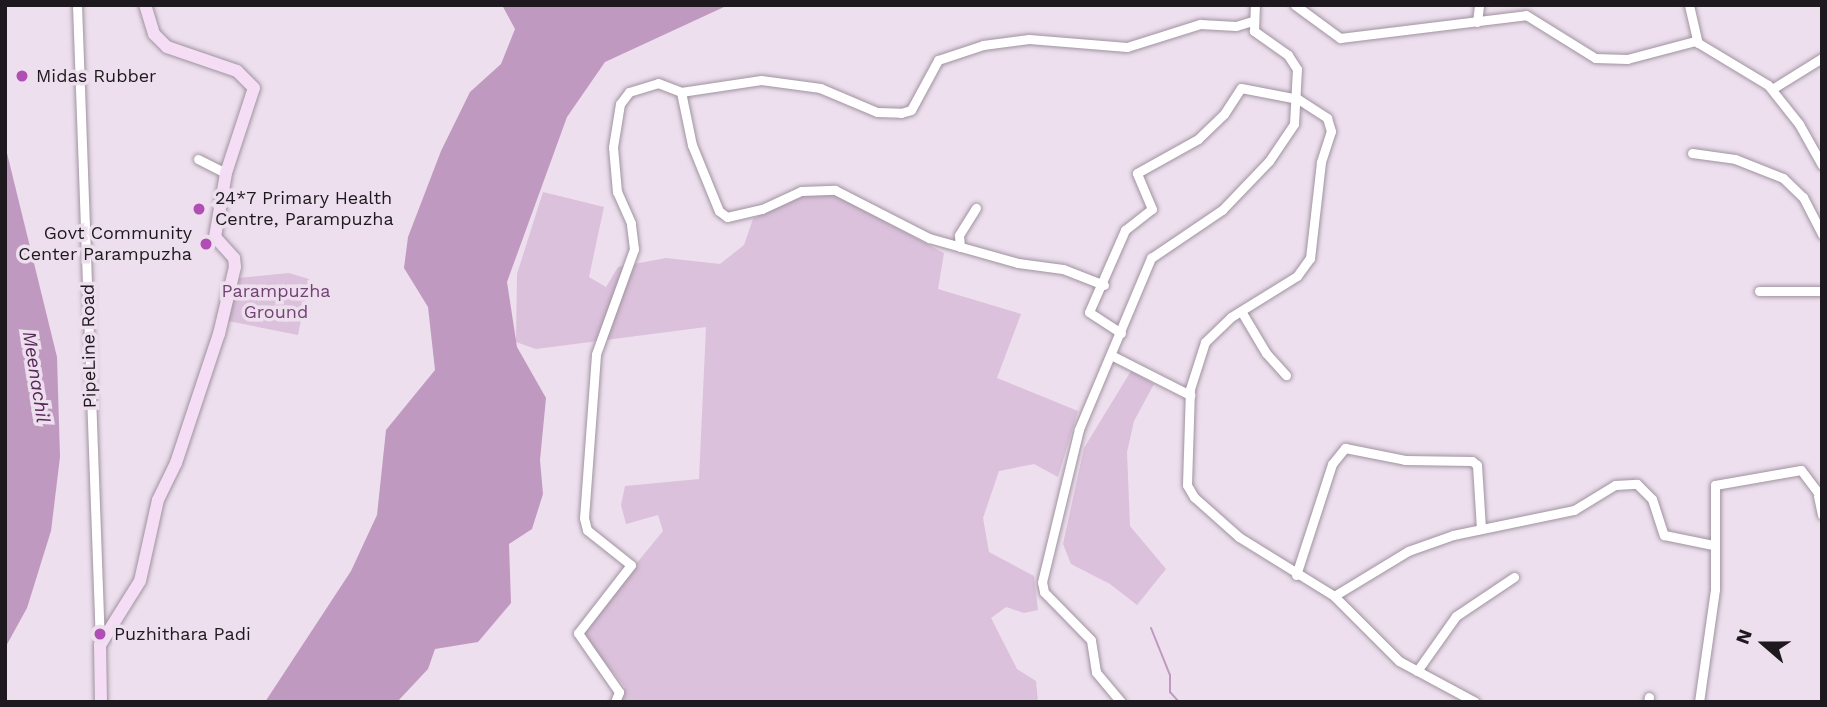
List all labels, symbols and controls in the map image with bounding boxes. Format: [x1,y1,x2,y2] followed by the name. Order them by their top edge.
[36,65,156,87] place label: Midas Rubber
[14,68,30,84] marker: Midas Rubber
[215,188,394,230] place label: 24*7 Primary Health Centre, Parampuzha
[189,199,209,219] marker: 24*7 Primary Health Centre, Parampuzha
[18,223,192,266] place label: Govt Community Center Parampuzha
[198,236,214,252] marker: Govt Community Center Parampuzha
[222,281,330,324] park label: Parampuzha Ground
[77,284,101,408] street label: PipeLine Road
[17,329,55,425] water label: Meenachil
[1729,609,1799,679] north arrow
[114,623,251,645] place label: Puzhithara Padi
[92,626,108,642] marker: Puzhithara Padi
[1731,626,1757,647] text: N

